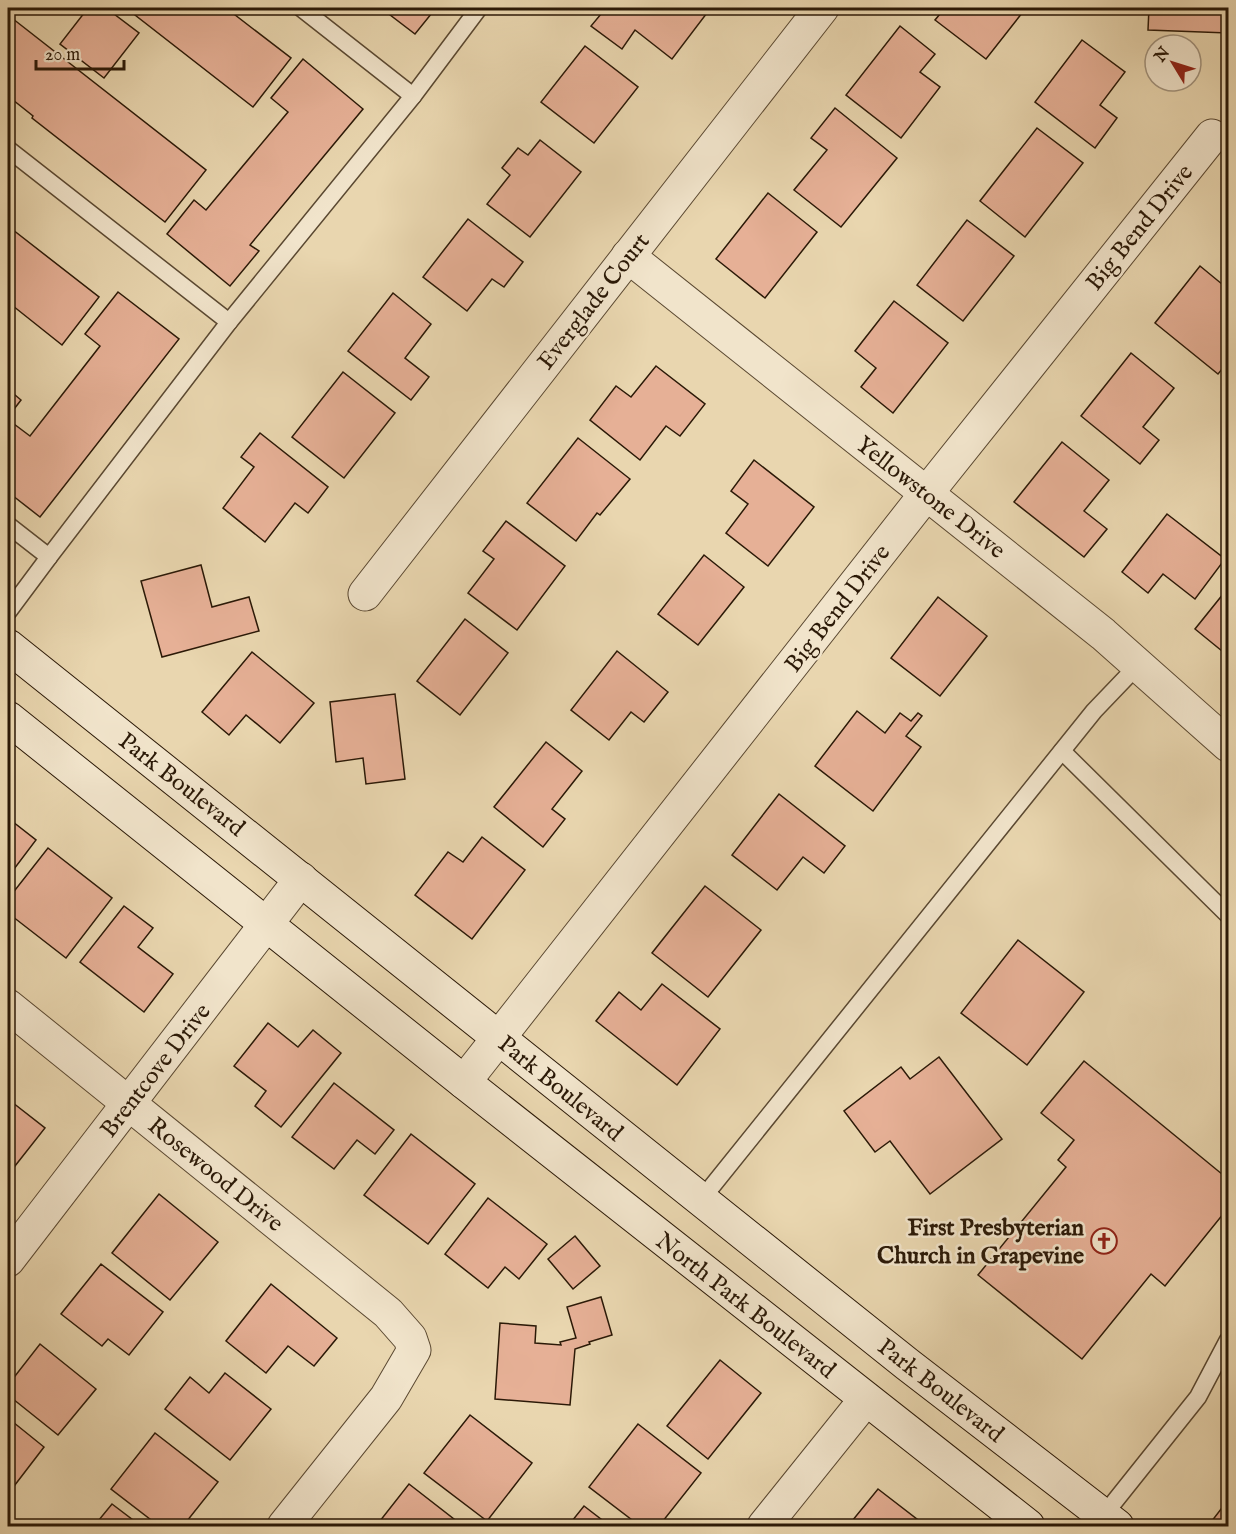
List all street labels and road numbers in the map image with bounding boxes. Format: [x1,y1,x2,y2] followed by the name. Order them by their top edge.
[1080,158,1201,298] street label: Big Bend Drive
[531,227,657,377] street label: Everglade Court
[849,430,1011,566] street label: Yellowstone Drive
[779,539,898,679] street label: Big Bend Drive
[112,726,251,844] street label: Park Boulevard
[94,997,218,1144] street label: Brentcove Drive
[491,1029,629,1149] street label: Park Boulevard
[141,1111,289,1239] street label: Rosewood Drive
[649,1226,842,1386] street label: North Park Boulevard
[871,1332,1010,1450] street label: Park Boulevard

